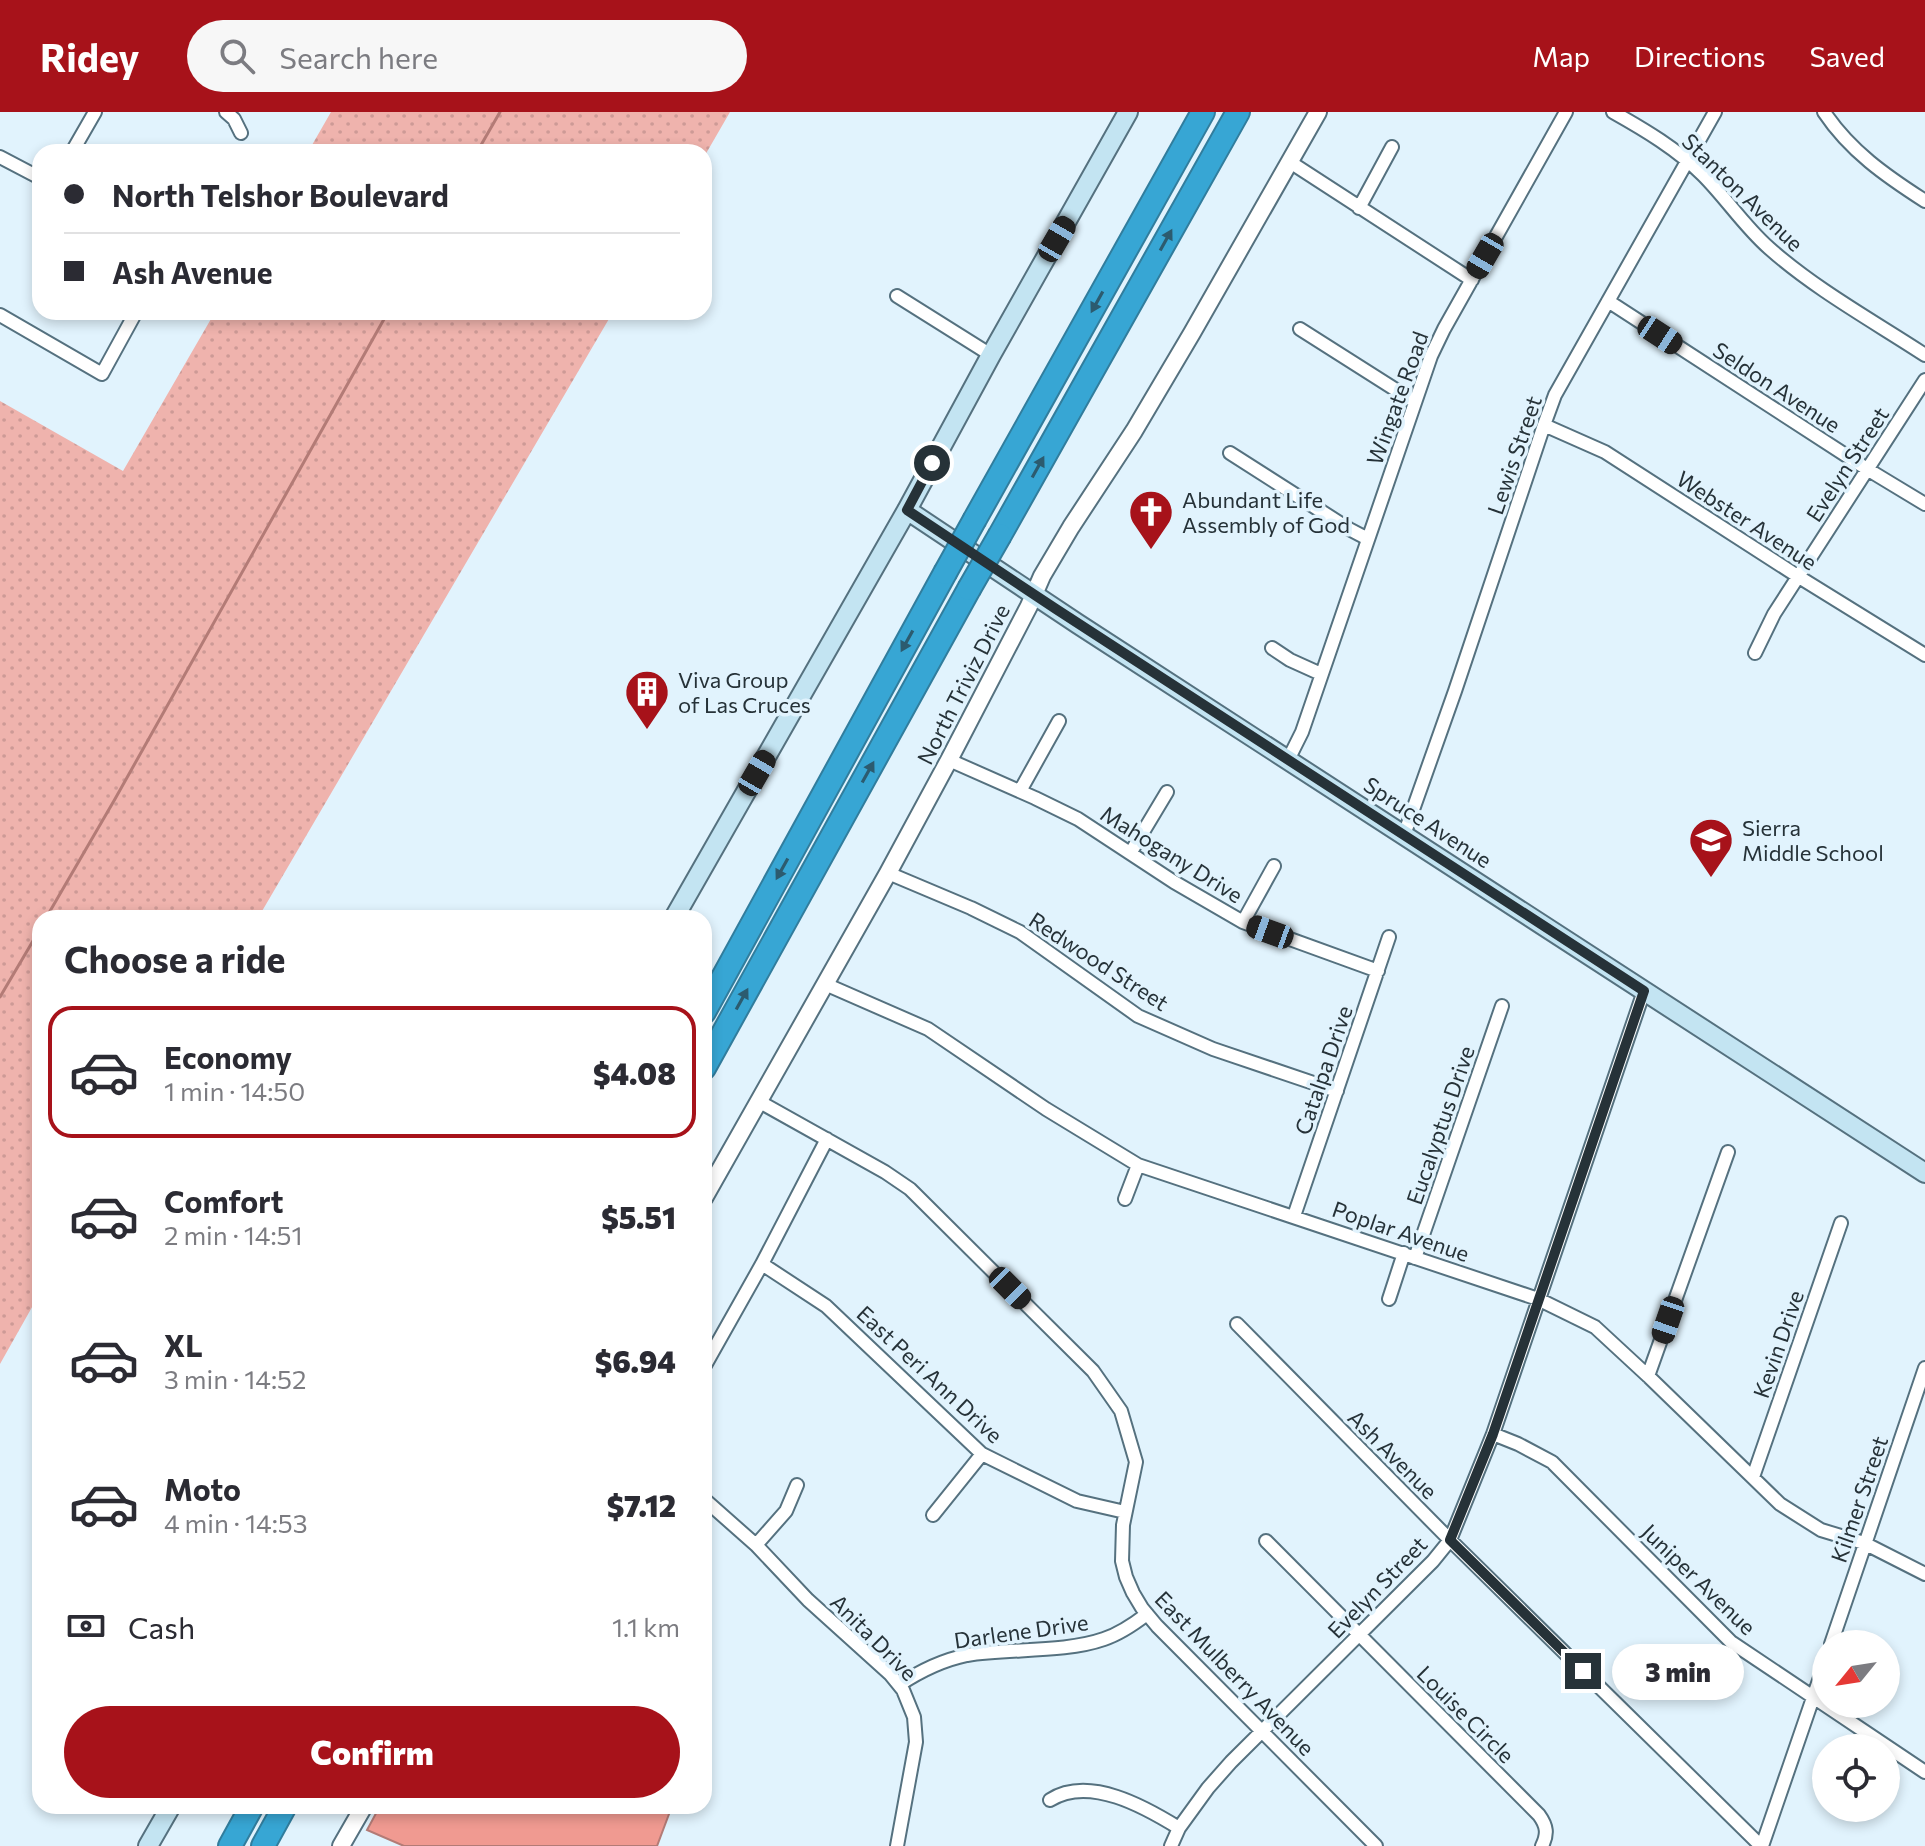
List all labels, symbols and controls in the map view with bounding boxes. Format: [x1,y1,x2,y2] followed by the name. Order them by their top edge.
[187,20,747,92] search box
[40,33,139,80] text: Ridey
[215,34,259,78] icon: search
[279,38,438,75] text: Search here
[1532,39,1590,73] text: Map
[1634,39,1765,73] text: Directions
[1809,39,1885,73] text: Saved
[1677,127,1809,257] street label: Stanton Avenue
[112,176,449,213] text: North Telshor Boulevard
[1035,212,1079,266] car
[1159,229,1173,252] one-way arrow
[1463,229,1507,283] car
[112,253,272,290] text: Ash Avenue
[1090,291,1104,313] one-way arrow
[1633,312,1687,358] car
[1360,328,1434,468] street label: Wingate Road
[1708,336,1846,438] street label: Seldon Avenue
[1481,392,1547,518] street label: Lewis Street
[1800,402,1894,526] street label: Evelyn Street
[914,445,950,481] route start
[1031,456,1045,478] one-way arrow
[1672,465,1822,575] street label: Webster Avenue
[1182,486,1350,538] place label: Abundant Life Assembly of God
[1127,488,1175,551] church icon: Abundant Life Assembly of God
[911,599,1015,769] street label: North Triviz Drive
[901,630,914,653] one-way arrow
[678,666,811,718] place label: Viva Group of Las Cruces
[623,668,671,731] building icon: Viva Group of Las Cruces
[735,746,779,800] car
[861,761,875,783] one-way arrow
[1359,771,1497,873] street label: Spruce Avenue
[1096,799,1248,909] street label: Mahogany Drive
[1742,814,1884,866] place label: Sierra Middle School
[1687,816,1735,879] school or university icon: Sierra Middle School
[776,858,789,881] one-way arrow
[1024,906,1174,1016] street label: Redwood Street
[1243,913,1297,951] car
[64,936,285,980] text: Choose a ride
[735,988,749,1011] one-way arrow
[1288,1002,1358,1138] street label: Catalpa Drive
[68,1036,140,1108] icon: car
[164,1038,292,1075] text: Economy
[1400,1042,1480,1208] street label: Eucalyptus Drive
[593,1054,676,1091] text: $4.08
[164,1075,305,1106] text: 1 min · 14:50
[68,1180,140,1252] icon: car
[164,1182,283,1219] text: Comfort
[1329,1195,1473,1267] street label: Poplar Avenue
[601,1198,676,1235] text: $5.51
[164,1219,303,1250] text: 2 min · 14:51
[985,1263,1035,1313] car
[1747,1287,1809,1401] street label: Kevin Drive
[1649,1293,1687,1347] car
[852,1300,1008,1448] street label: East Peri Ann Drive
[68,1324,140,1396] icon: car
[164,1326,203,1363] text: XL
[595,1342,676,1379] text: $6.94
[164,1363,306,1394] text: 3 min · 14:52
[1343,1404,1443,1504] street label: Ash Avenue
[1825,1432,1893,1566] street label: Kilmer Street
[68,1468,140,1540] icon: car
[164,1470,241,1507] text: Moto
[607,1486,676,1523] text: $7.12
[164,1507,308,1538] text: 4 min · 14:53
[1636,1518,1762,1640] street label: Juniper Avenue
[1322,1530,1432,1644] street label: Evelyn Street
[1150,1585,1320,1761] street label: East Mulberry Avenue
[825,1588,923,1686] street label: Anita Drive
[64,1604,108,1648] icon: cash
[128,1608,195,1645] text: Cash
[952,1608,1090,1654] street label: Darlene Drive
[612,1611,680,1642] text: 1.1 km
[1812,1630,1900,1718] north arrow
[1812,1630,1900,1822] map controls
[1611,1643,1743,1699] callout: 3 min
[1565,1653,1601,1689] route end
[1645,1656,1711,1687] text: 3 min
[1412,1660,1520,1768] street label: Louise Circle
[64,1706,680,1798] button: Confirm
[1812,1734,1900,1822] button: locate

